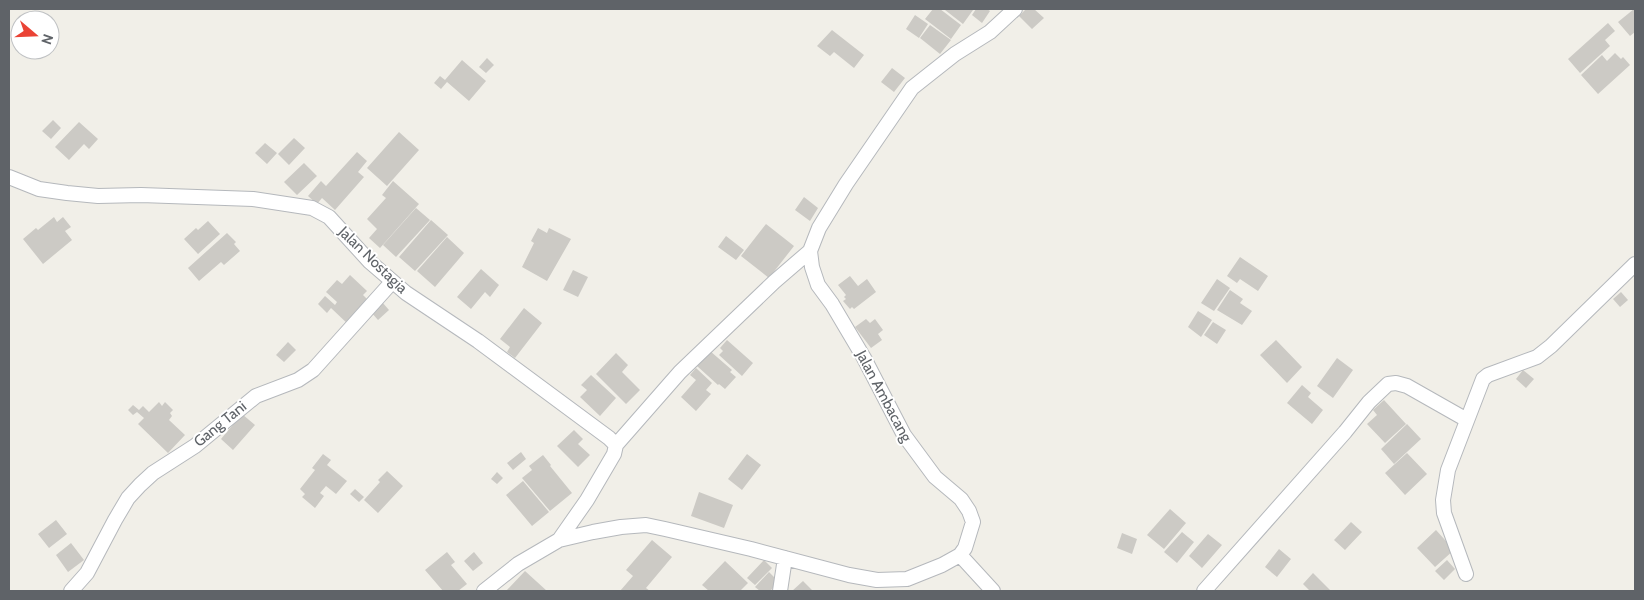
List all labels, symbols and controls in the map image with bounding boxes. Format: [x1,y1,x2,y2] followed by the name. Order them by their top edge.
[10,10,60,60] north arrow
[37,32,57,47] text: N
[334,222,412,298] street label: Jalan Nostagia
[852,346,916,445] street label: Jalan Ambacang
[190,397,250,451] street label: Gang Tani

